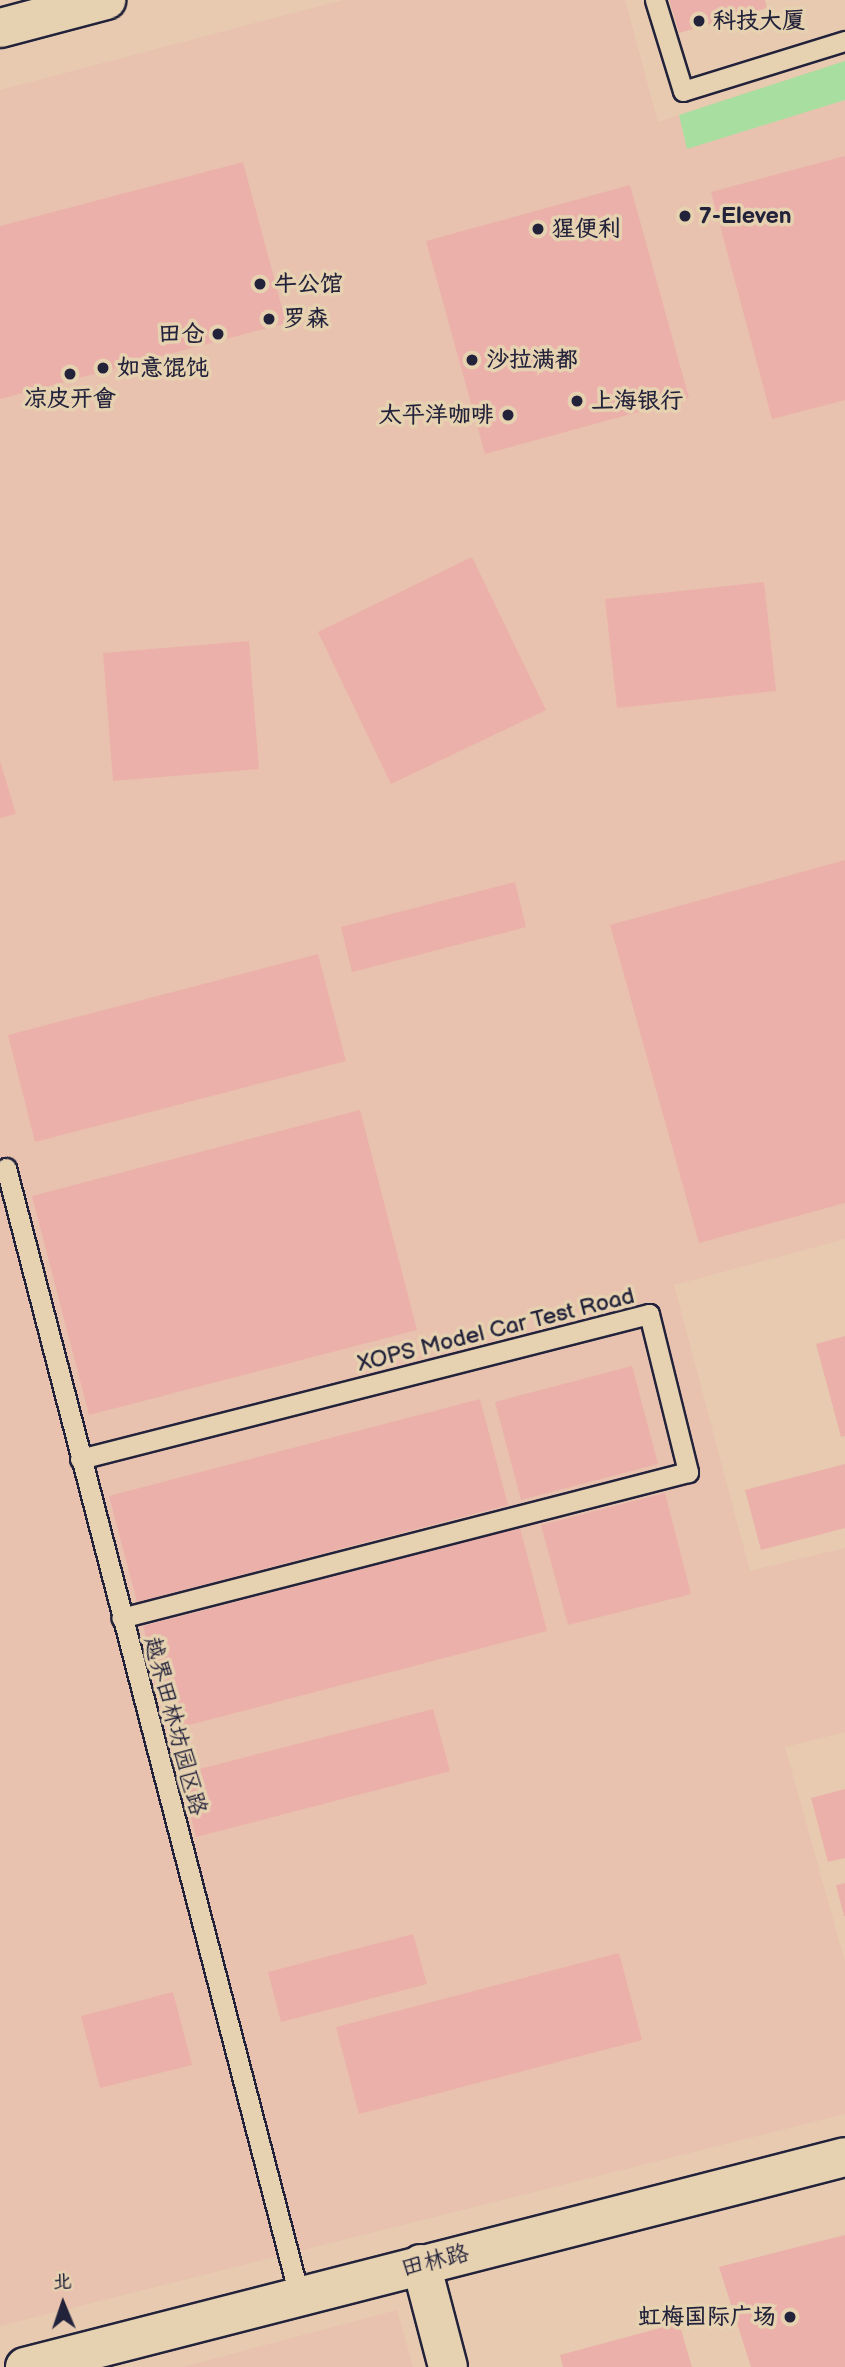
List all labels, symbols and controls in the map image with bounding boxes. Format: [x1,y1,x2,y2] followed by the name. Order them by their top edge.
[713,7,805,35] place label: 科技大厦
[691,13,707,29] marker: 科技大厦
[699,202,792,230] place label: 7-Eleven
[677,208,693,224] marker: 7-Eleven
[552,215,621,243] place label: 猩便利
[530,221,546,237] marker: 猩便利
[274,270,343,298] place label: 牛公馆
[252,276,268,292] marker: 牛公馆
[283,305,329,333] place label: 罗森
[261,311,277,327] marker: 罗森
[158,320,204,348] place label: 田仓
[210,326,226,342] marker: 田仓
[486,346,578,374] place label: 沙拉满都
[464,352,480,368] marker: 沙拉满都
[117,354,209,382] place label: 如意馄饨
[95,360,111,376] marker: 如意馄饨
[62,366,78,382] marker: 凉皮开會
[24,385,116,413] place label: 凉皮开會
[591,387,683,415] place label: 上海银行
[569,393,585,409] marker: 上海银行
[379,401,494,429] place label: 太平洋咖啡
[500,407,516,423] marker: 太平洋咖啡
[354,1282,638,1378] street label: XOPS Model Car Test Road
[138,1634,212,1818] street label: 越界田林坊园区路
[398,2239,472,2283] street label: 田林路
[28,2269,98,2339] north arrow
[52,2271,72,2294] text: 北
[638,2303,776,2331] place label: 虹梅国际广场
[782,2309,798,2325] marker: 虹梅国际广场

